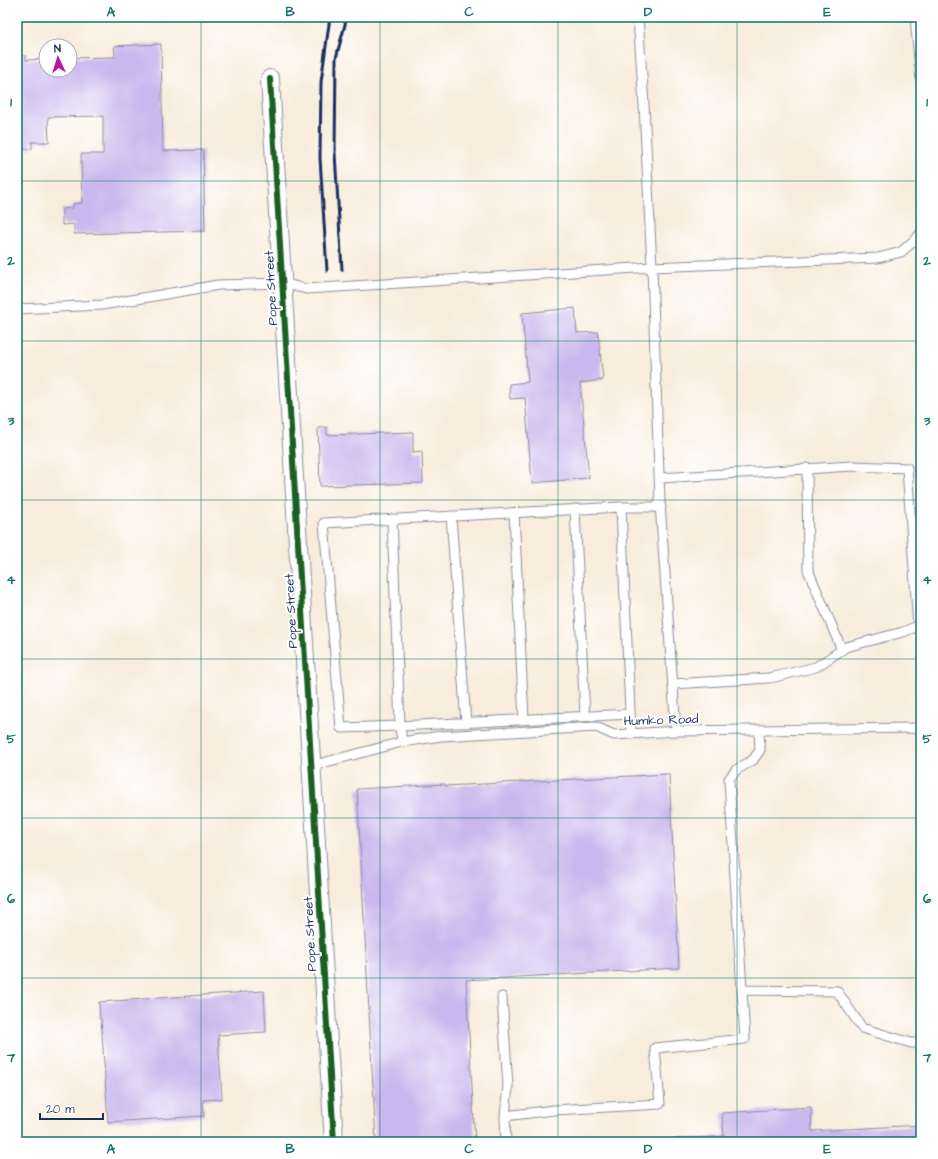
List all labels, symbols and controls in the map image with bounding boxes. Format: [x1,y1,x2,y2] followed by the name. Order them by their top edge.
[107,3,116,21] text: A
[285,3,295,21] text: B
[464,3,474,21] text: C
[644,3,653,21] text: D
[823,3,831,21] text: E
[38,38,78,78] north arrow
[53,41,61,56] text: N
[10,93,12,111] text: 1
[926,93,928,111] text: 1
[260,249,282,326] street label: Pope Street
[6,252,15,270] text: 2
[922,252,931,270] text: 2
[7,412,15,430] text: 3
[923,412,931,430] text: 3
[7,571,16,589] text: 4
[923,571,932,589] text: 4
[280,572,302,649] street label: Pope Street
[623,710,699,730] street label: Humko Road
[6,730,16,748] text: 5
[922,730,932,748] text: 5
[7,890,16,908] text: 6
[923,890,932,908] text: 6
[299,895,321,972] street label: Pope Street
[6,1049,16,1067] text: 7
[922,1049,932,1067] text: 7
[40,1095,103,1121] scale bar
[46,1101,75,1118] text: 20 m
[107,1140,116,1158] text: A
[285,1140,295,1158] text: B
[464,1140,474,1158] text: C
[644,1140,653,1158] text: D
[823,1140,831,1158] text: E

